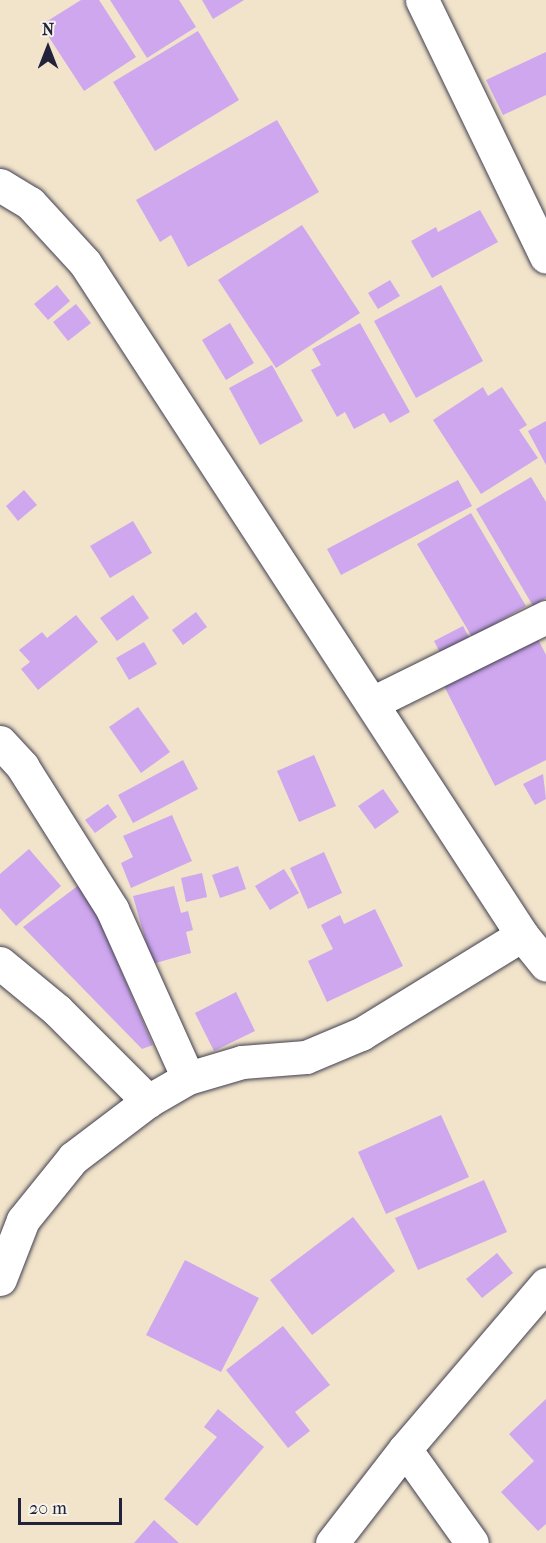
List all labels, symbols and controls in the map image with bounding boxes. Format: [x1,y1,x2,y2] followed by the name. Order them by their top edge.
[18,18,78,78] north arrow
[42,20,54,39] text: N
[21,1486,124,1524] scale bar
[29,1498,67,1519] text: 20 m

